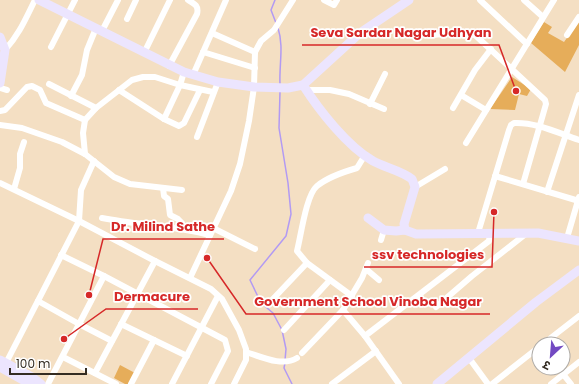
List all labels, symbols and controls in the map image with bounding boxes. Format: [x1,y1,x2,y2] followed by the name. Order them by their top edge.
[302,20,499,45] callout: Seva Sardar Nagar Udhyan
[310,23,492,42] text: Seva Sardar Nagar Udhyan
[103,214,224,239] callout: Dr. Milind Sathe
[111,217,215,236] text: Dr. Milind Sathe
[364,242,492,267] callout: ssv technologies
[372,245,484,264] text: ssv technologies
[106,284,198,309] callout: Dermacure
[114,287,190,306] text: Dermacure
[246,289,490,314] callout: Government School Vinoba Nagar
[254,292,482,311] text: Government School Vinoba Nagar
[531,336,571,376] north arrow
[10,350,86,376] scale bar
[16,355,50,372] text: 100 m
[540,356,554,374] text: उ

